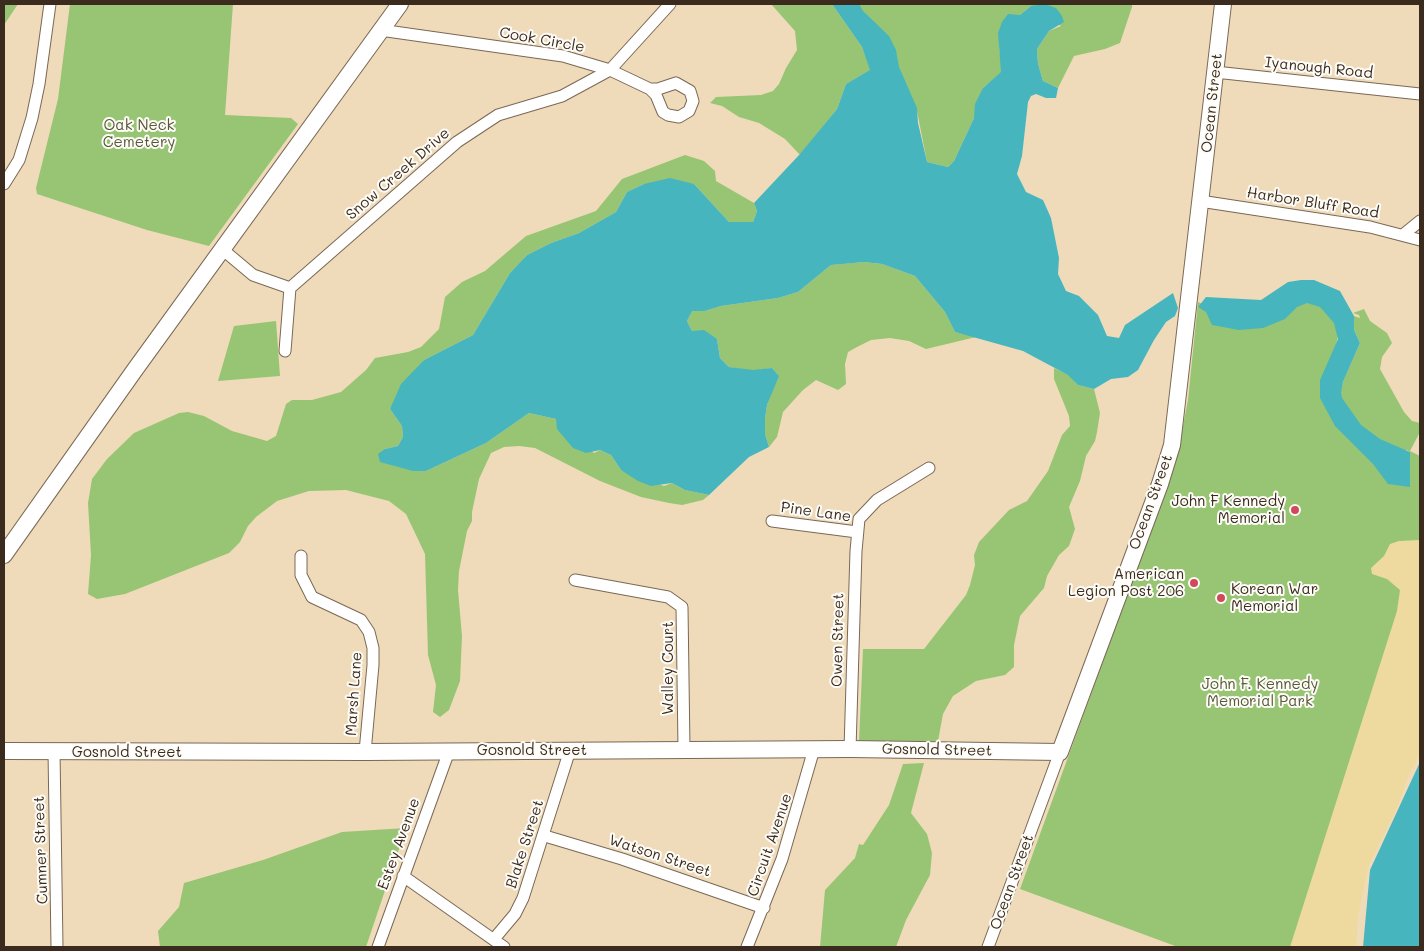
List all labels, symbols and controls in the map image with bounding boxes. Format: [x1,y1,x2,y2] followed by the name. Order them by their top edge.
[498,24,586,56] street label: Cook Circle
[1198,52,1226,154] street label: Ocean Street
[1264,53,1374,83] street label: Iyanough Road
[103,116,175,151] park label: Oak Neck Cemetery
[343,124,453,224] street label: Snow Creek Drive
[1246,184,1380,222] street label: Harbor Bluff Road
[1125,452,1177,552] street label: Ocean Street
[1171,492,1285,527] place label: John F Kennedy Memorial
[780,498,852,526] street label: Pine Lane
[1289,504,1301,516] marker: John F Kennedy Memorial
[1068,565,1184,600] place label: American Legion Post 206
[1188,577,1200,589] marker: American Legion Post 206
[1231,580,1318,615] place label: Korean War Memorial
[1215,592,1227,604] marker: Korean War Memorial
[828,593,848,687] street label: Owen Street
[659,621,677,715] street label: Walley Court
[342,651,366,737] street label: Marsh Lane
[1202,675,1318,710] park label: John F. Kennedy Memorial Park
[882,740,992,760] street label: Gosnold Street
[477,741,587,759] street label: Gosnold Street
[72,743,182,761] street label: Gosnold Street
[744,791,796,899] street label: Circuit Avenue
[30,795,52,905] street label: Cumner Street
[374,796,424,892] street label: Estey Avenue
[502,797,548,891] street label: Blake Street
[607,831,713,881] street label: Watson Street
[986,832,1038,932] street label: Ocean Street

